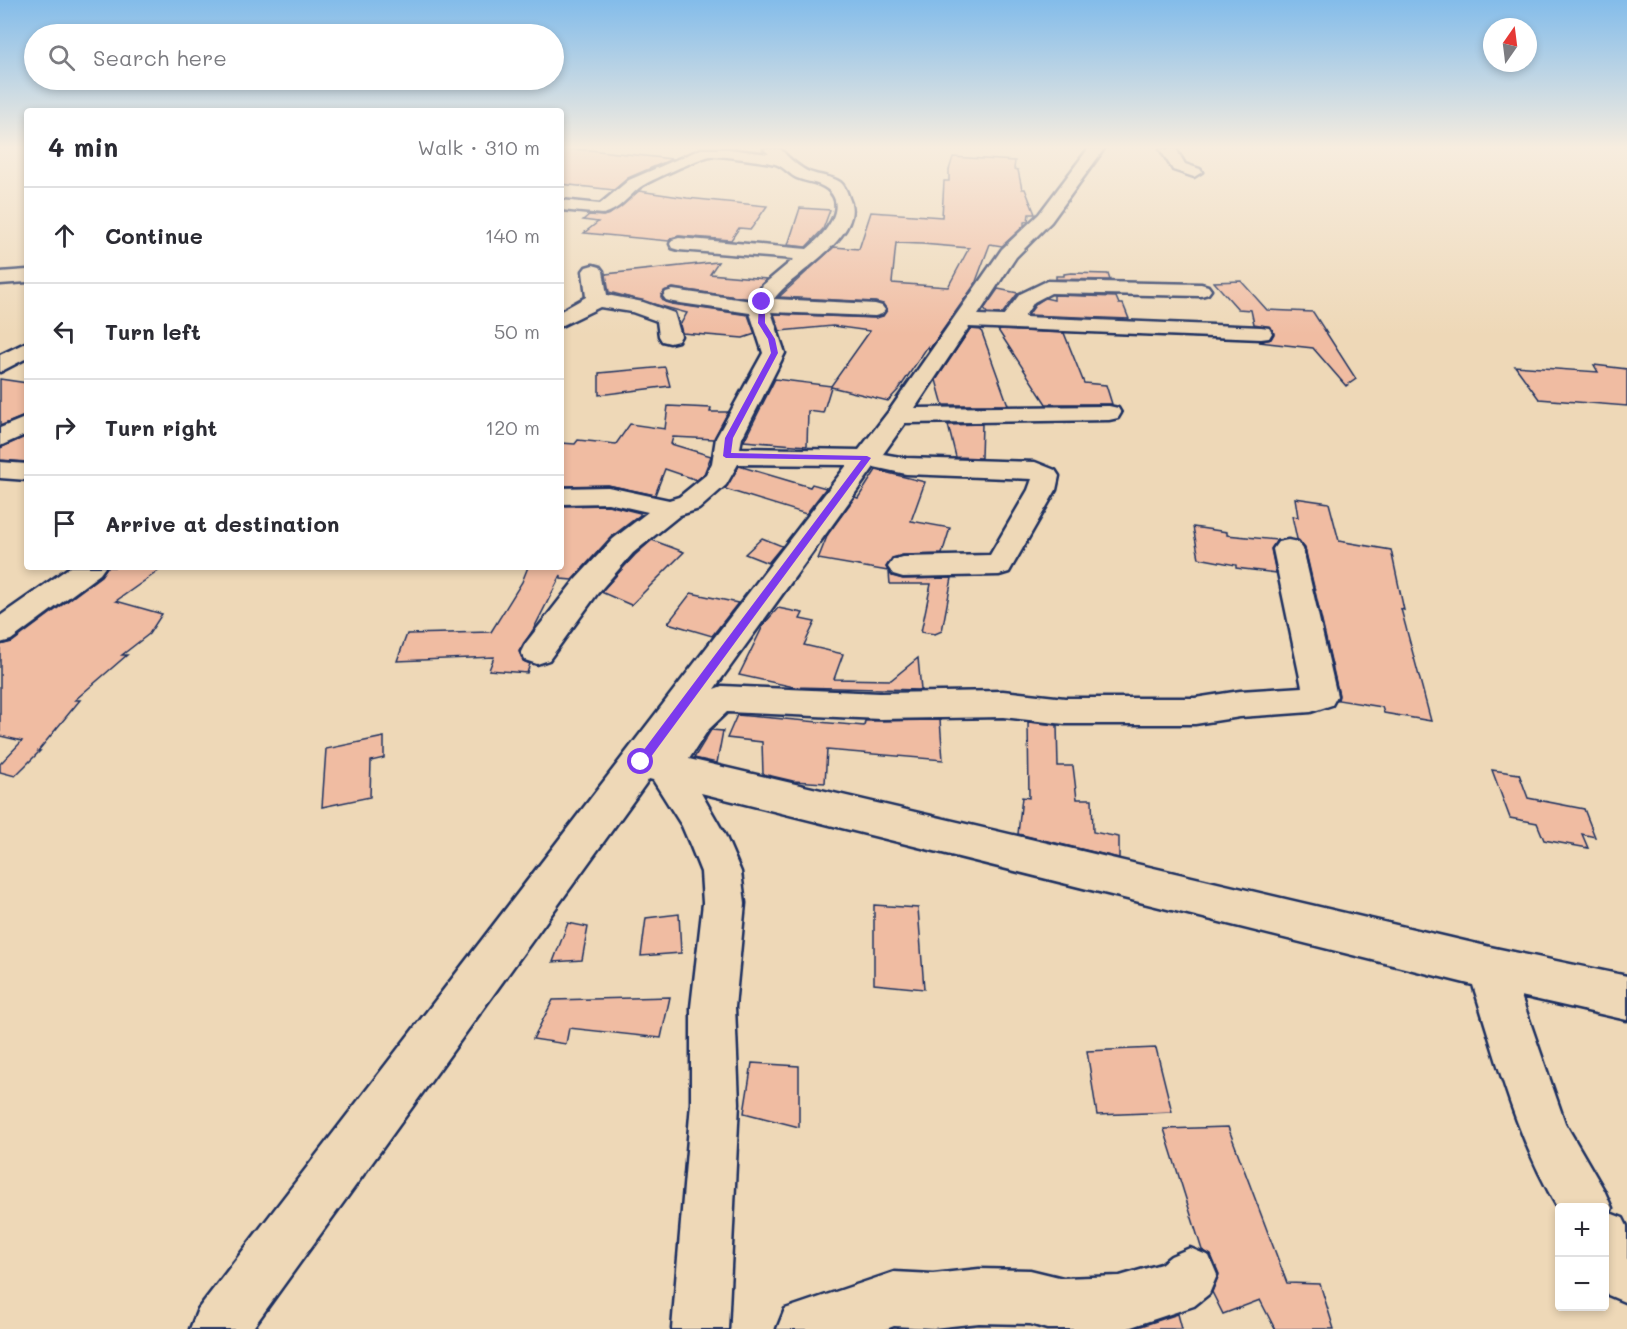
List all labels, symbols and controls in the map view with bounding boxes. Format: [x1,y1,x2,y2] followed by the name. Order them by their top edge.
[1483,18,1537,72] north arrow
[24,24,564,90] search box
[45,41,78,74] icon: search
[93,43,227,72] text: Search here
[48,130,118,164] text: 4 min
[417,134,540,160] text: Walk · 310 m
[48,219,81,252] icon: ahead
[105,221,203,250] text: Continue
[485,222,540,248] text: 140 m
[748,288,774,314] route end
[48,315,81,348] icon: left
[105,317,201,346] text: Turn left
[494,318,540,344] text: 50 m
[48,411,81,444] icon: right
[105,413,217,442] text: Turn right
[485,414,540,440] text: 120 m
[48,507,81,540] icon: arrive
[105,509,340,538] text: Arrive at destination
[627,748,653,774] route start
[1555,1203,1609,1311] map controls
[1555,1203,1609,1257] button: +
[1555,1257,1609,1311] button: −

